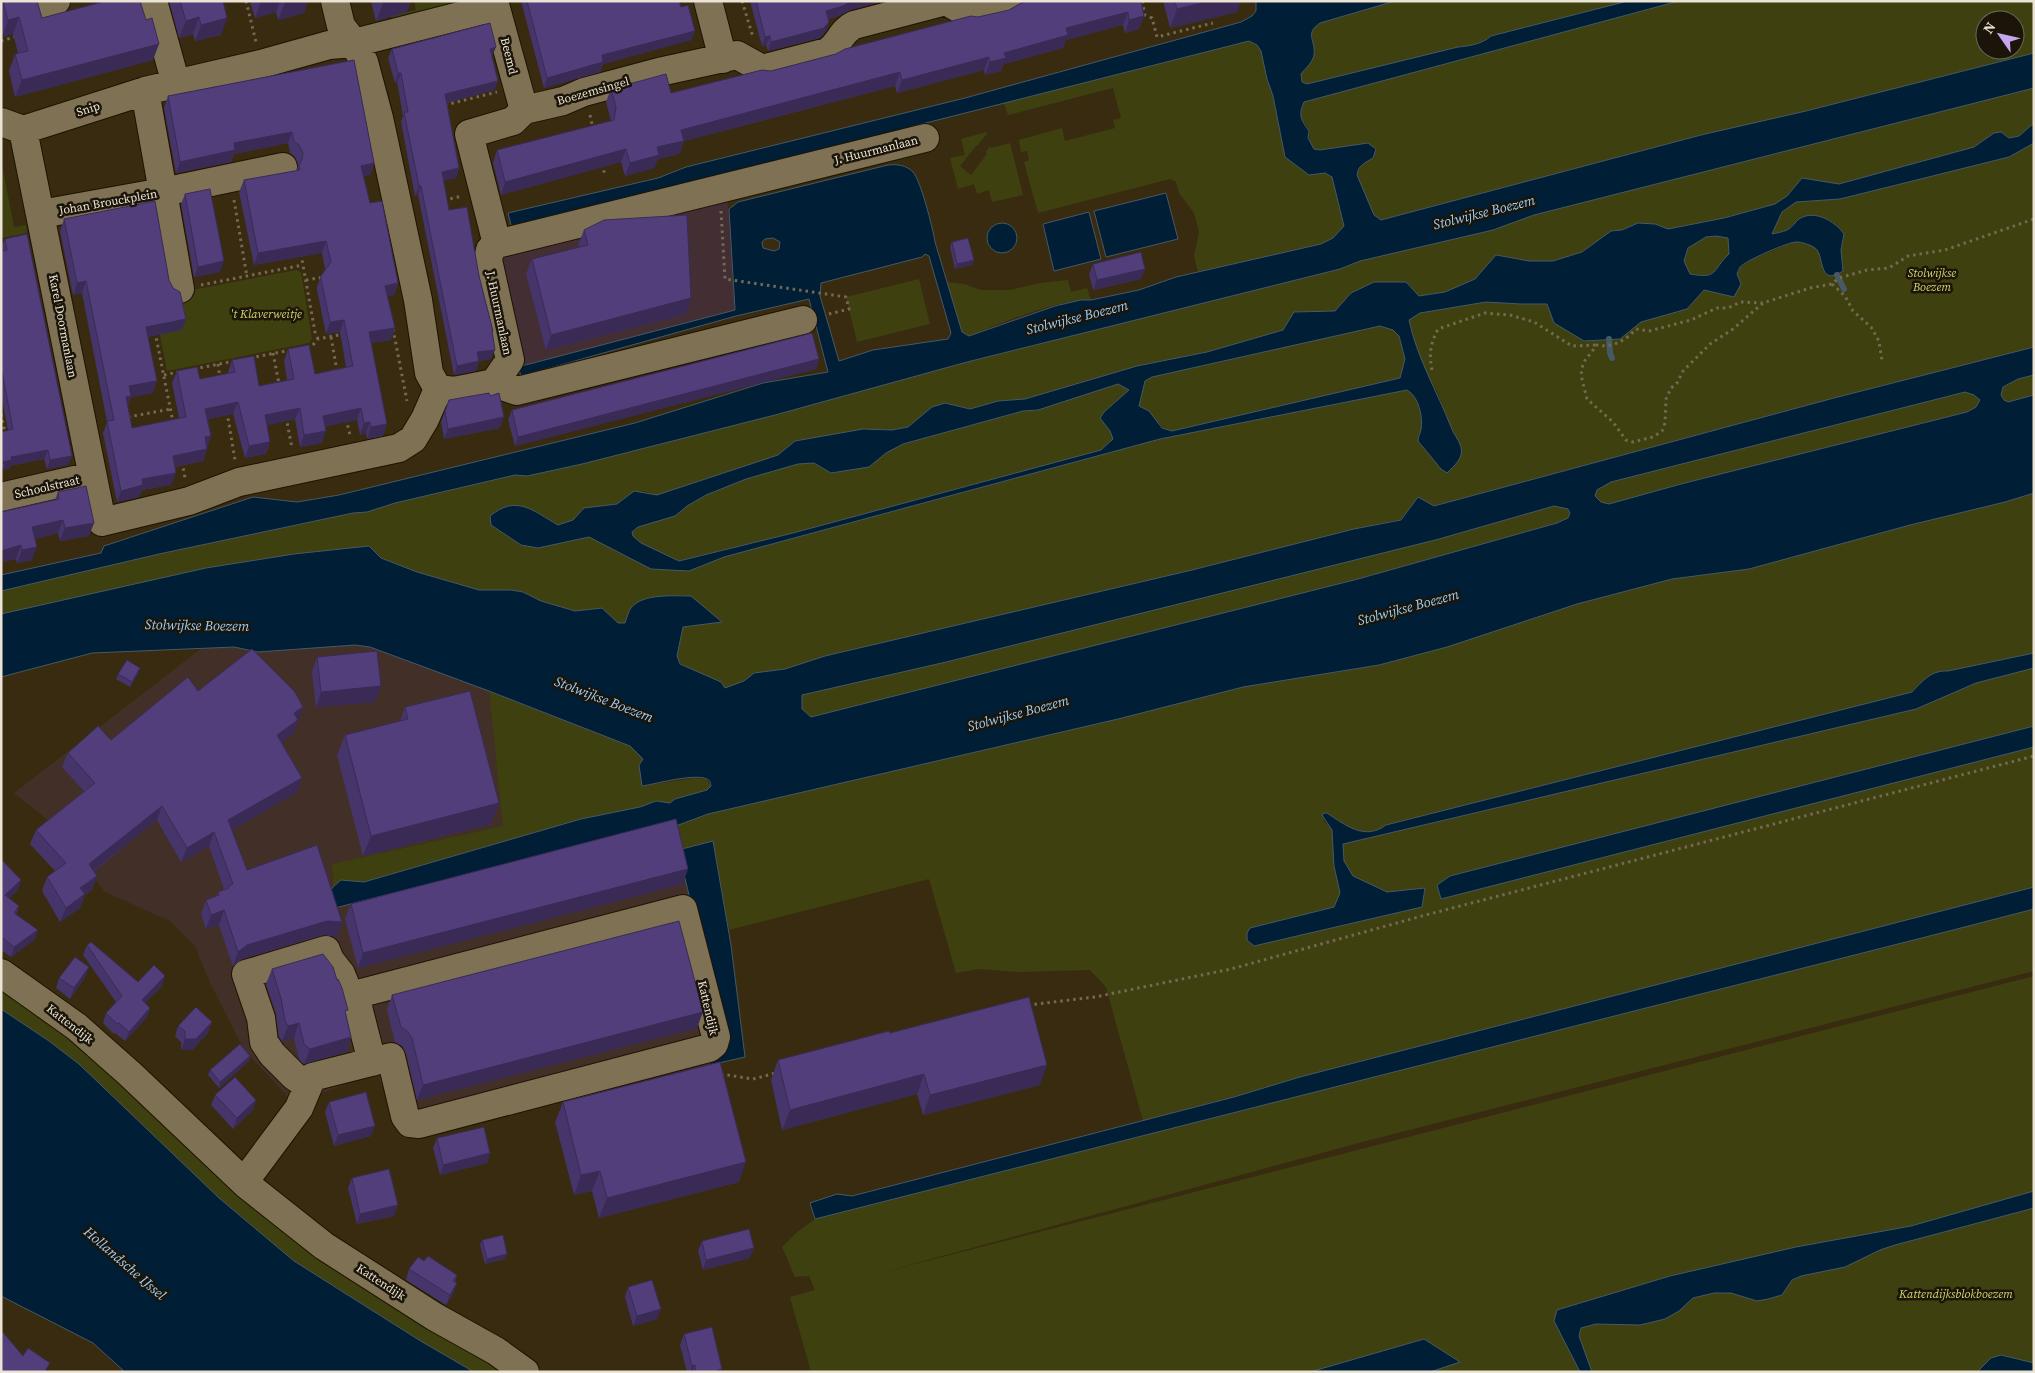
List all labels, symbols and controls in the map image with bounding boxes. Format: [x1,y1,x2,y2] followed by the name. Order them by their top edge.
[1975,10,2025,60] north arrow
[1978,18,2000,38] text: N
[497,36,521,76] street label: Beemd
[555,73,631,109] street label: Boezemsingel
[74,98,102,120] street label: Snip
[832,132,919,168] street label: J. Huurmanlaan
[57,185,158,219] street label: Johan Brouckplein
[1431,190,1538,234] water label: Stolwijkse Boezem
[1908,265,1956,295] park label: Stolwijkse Boezem
[482,269,516,357] street label: J. Huurmanlaan
[45,273,81,379] street label: Karel Doormanlaan
[1024,295,1131,339] water label: Stolwijkse Boezem
[230,306,302,322] park label: 't Klaverweitje
[13,472,81,502] street label: Schoolstraat
[1355,584,1462,630] water label: Stolwijkse Boezem
[145,614,250,636] water label: Stolwijkse Boezem
[552,671,657,727] water label: Stolwijkse Boezem
[965,690,1072,736] water label: Stolwijkse Boezem
[694,979,722,1037] street label: Kattendijk
[43,1001,97,1048] street label: Kattendijk
[79,1221,170,1304] water label: Hollandsche IJssel
[353,1260,409,1304] street label: Kattendijk
[1898,1286,2013,1302] park label: Kattendijksblokboezem

